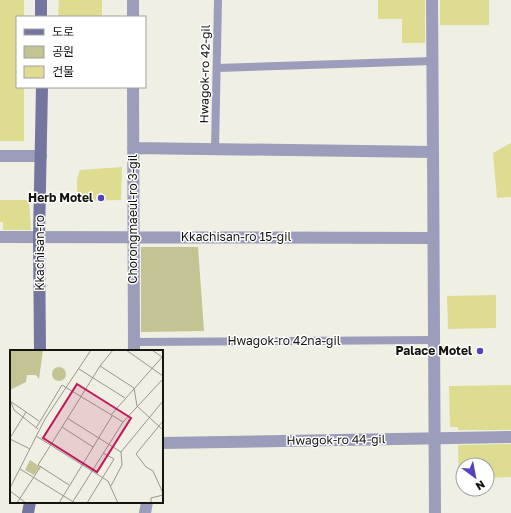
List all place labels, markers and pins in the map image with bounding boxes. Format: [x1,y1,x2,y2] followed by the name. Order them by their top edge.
[28,190,93,205] place label: Herb Motel
[96,193,106,203] marker: Herb Motel
[396,343,472,358] place label: Palace Motel
[475,346,485,356] marker: Palace Motel

